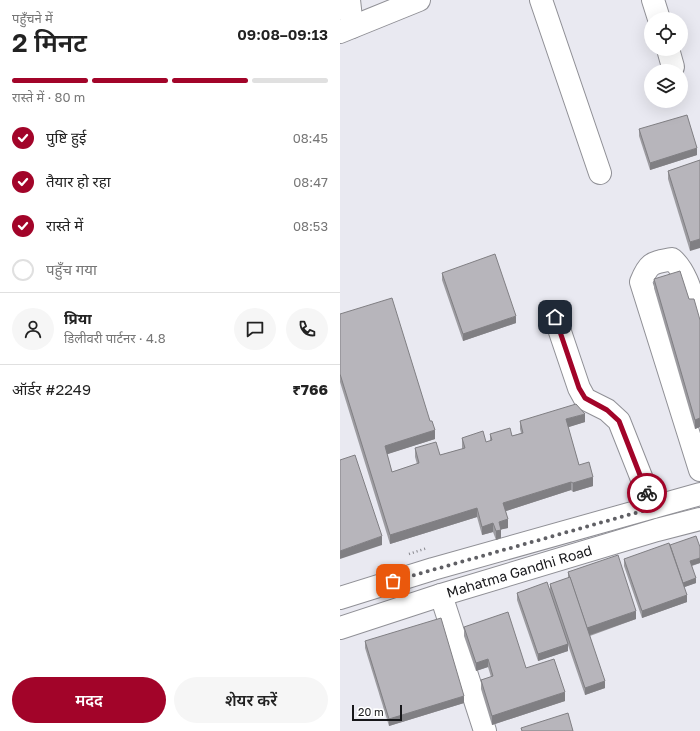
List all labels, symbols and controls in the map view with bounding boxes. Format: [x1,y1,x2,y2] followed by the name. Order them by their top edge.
[12,10,53,26] text: पहुँचने में
[644,12,688,108] map controls
[644,12,688,56] button: locate
[237,25,328,43] text: 09:08–09:13
[12,27,87,58] text: 2 मिनट
[644,64,688,108] button: layers
[12,89,85,105] text: रास्ते में · 80 m
[12,127,34,149] icon: check
[46,128,86,146] text: पुष्टि हुई
[293,130,328,146] text: 08:45
[12,171,34,193] icon: check
[46,172,111,190] text: तैयार हो रहा
[293,174,328,190] text: 08:47
[12,215,34,237] icon: check
[46,216,83,234] text: रास्ते में
[293,218,328,234] text: 08:53
[46,260,97,278] text: पहुँच गया
[538,300,572,334] pin
[544,306,566,328] icon: home
[12,308,54,350] button: person
[234,308,276,350] button: chat
[286,308,328,350] button: phone
[64,309,92,327] text: प्रिया
[64,330,166,346] text: डिलीवरी पार्टनर · 4.8
[12,380,91,398] text: ऑर्डर #2249
[292,380,328,398] text: ₹766
[627,473,667,513] courier
[636,482,658,504] icon: bike
[444,541,594,601] street label: Mahatma Gandhi Road
[376,564,410,598] pin
[382,570,404,592] icon: bag
[12,677,166,723] button: मदद
[174,677,328,723] button: शेयर करें
[352,703,402,722] scale bar
[358,705,384,718] text: 20 m

